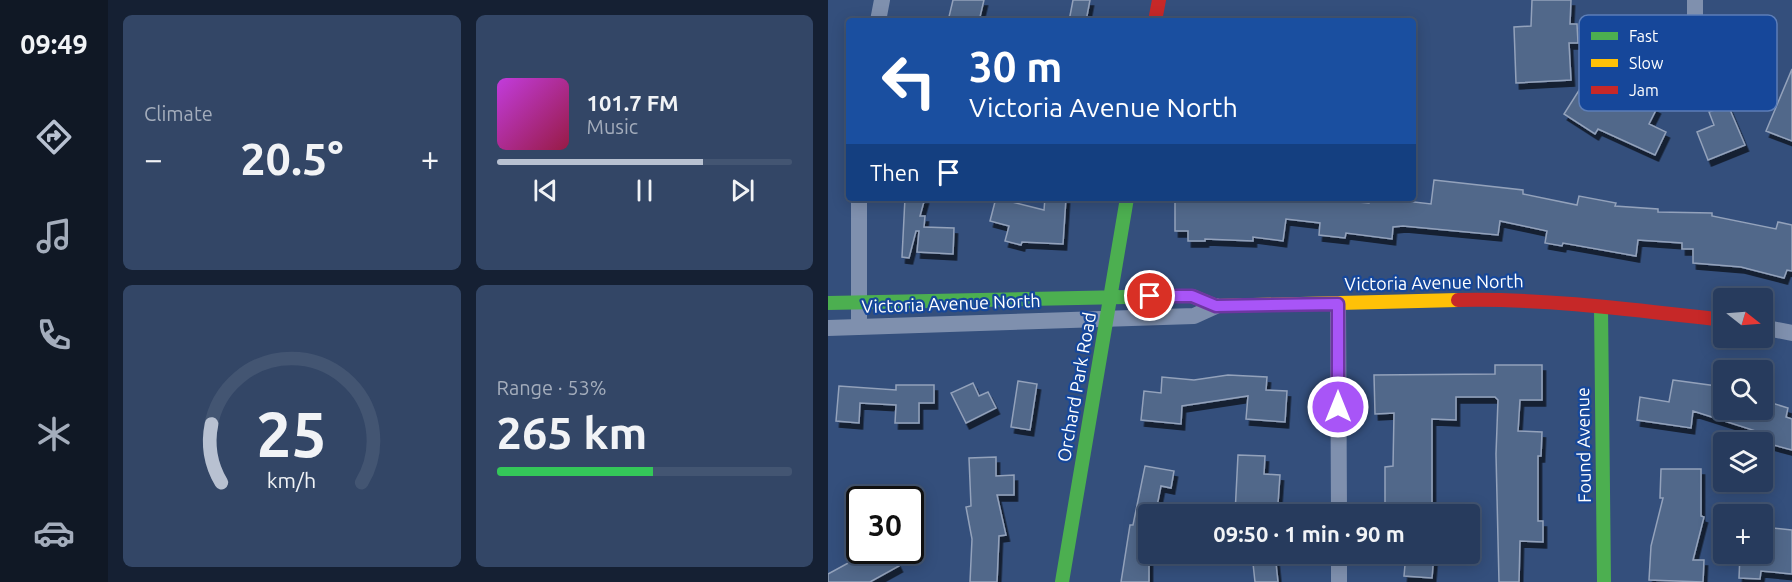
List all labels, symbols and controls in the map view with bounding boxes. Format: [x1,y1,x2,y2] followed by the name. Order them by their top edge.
[1579,15,1777,111] legend
[1629,27,1659,45] text: Fast
[20,29,88,59] text: 09:49
[870,42,948,120] icon: left
[969,43,1063,90] text: 30 m
[1629,54,1664,72] text: Slow
[1629,81,1659,99] text: Jam
[587,90,679,115] text: 101.7 FM
[969,92,1238,122] text: Victoria Avenue North
[144,102,213,125] text: Climate
[587,115,638,138] text: Music
[33,116,75,158] icon: directions
[240,133,343,184] text: 20.5°
[144,140,163,177] text: −
[421,140,439,177] text: +
[932,156,965,189] icon: arrive
[870,160,920,185] text: Then
[529,174,562,207] icon: previous
[628,174,661,207] icon: pause
[726,174,759,207] icon: next
[33,215,75,257] icon: music
[1124,270,1175,321] pin
[1344,270,1524,294] street label: Victoria Avenue North
[1133,279,1166,312] icon: arrive
[1713,288,1773,348] north arrow
[1713,288,1773,564] map controls
[861,290,1041,316] street label: Victoria Avenue North
[1053,310,1099,463] street label: Orchard Park Road
[33,314,75,356] icon: phone
[1713,360,1773,420] button: search
[1306,375,1370,439] position arrow
[497,376,607,399] text: Range · 53%
[1572,387,1594,503] street label: Found Avenue
[257,399,327,469] text: 25
[497,407,647,458] text: 265 km
[33,413,75,455] icon: climate
[1713,432,1773,492] button: layers
[267,468,316,492] text: km/h
[846,486,924,564] speed limit sign: 30
[1713,504,1773,564] button: +
[33,512,75,554] icon: car
[1213,521,1405,546] text: 09:50 · 1 min · 90 m

